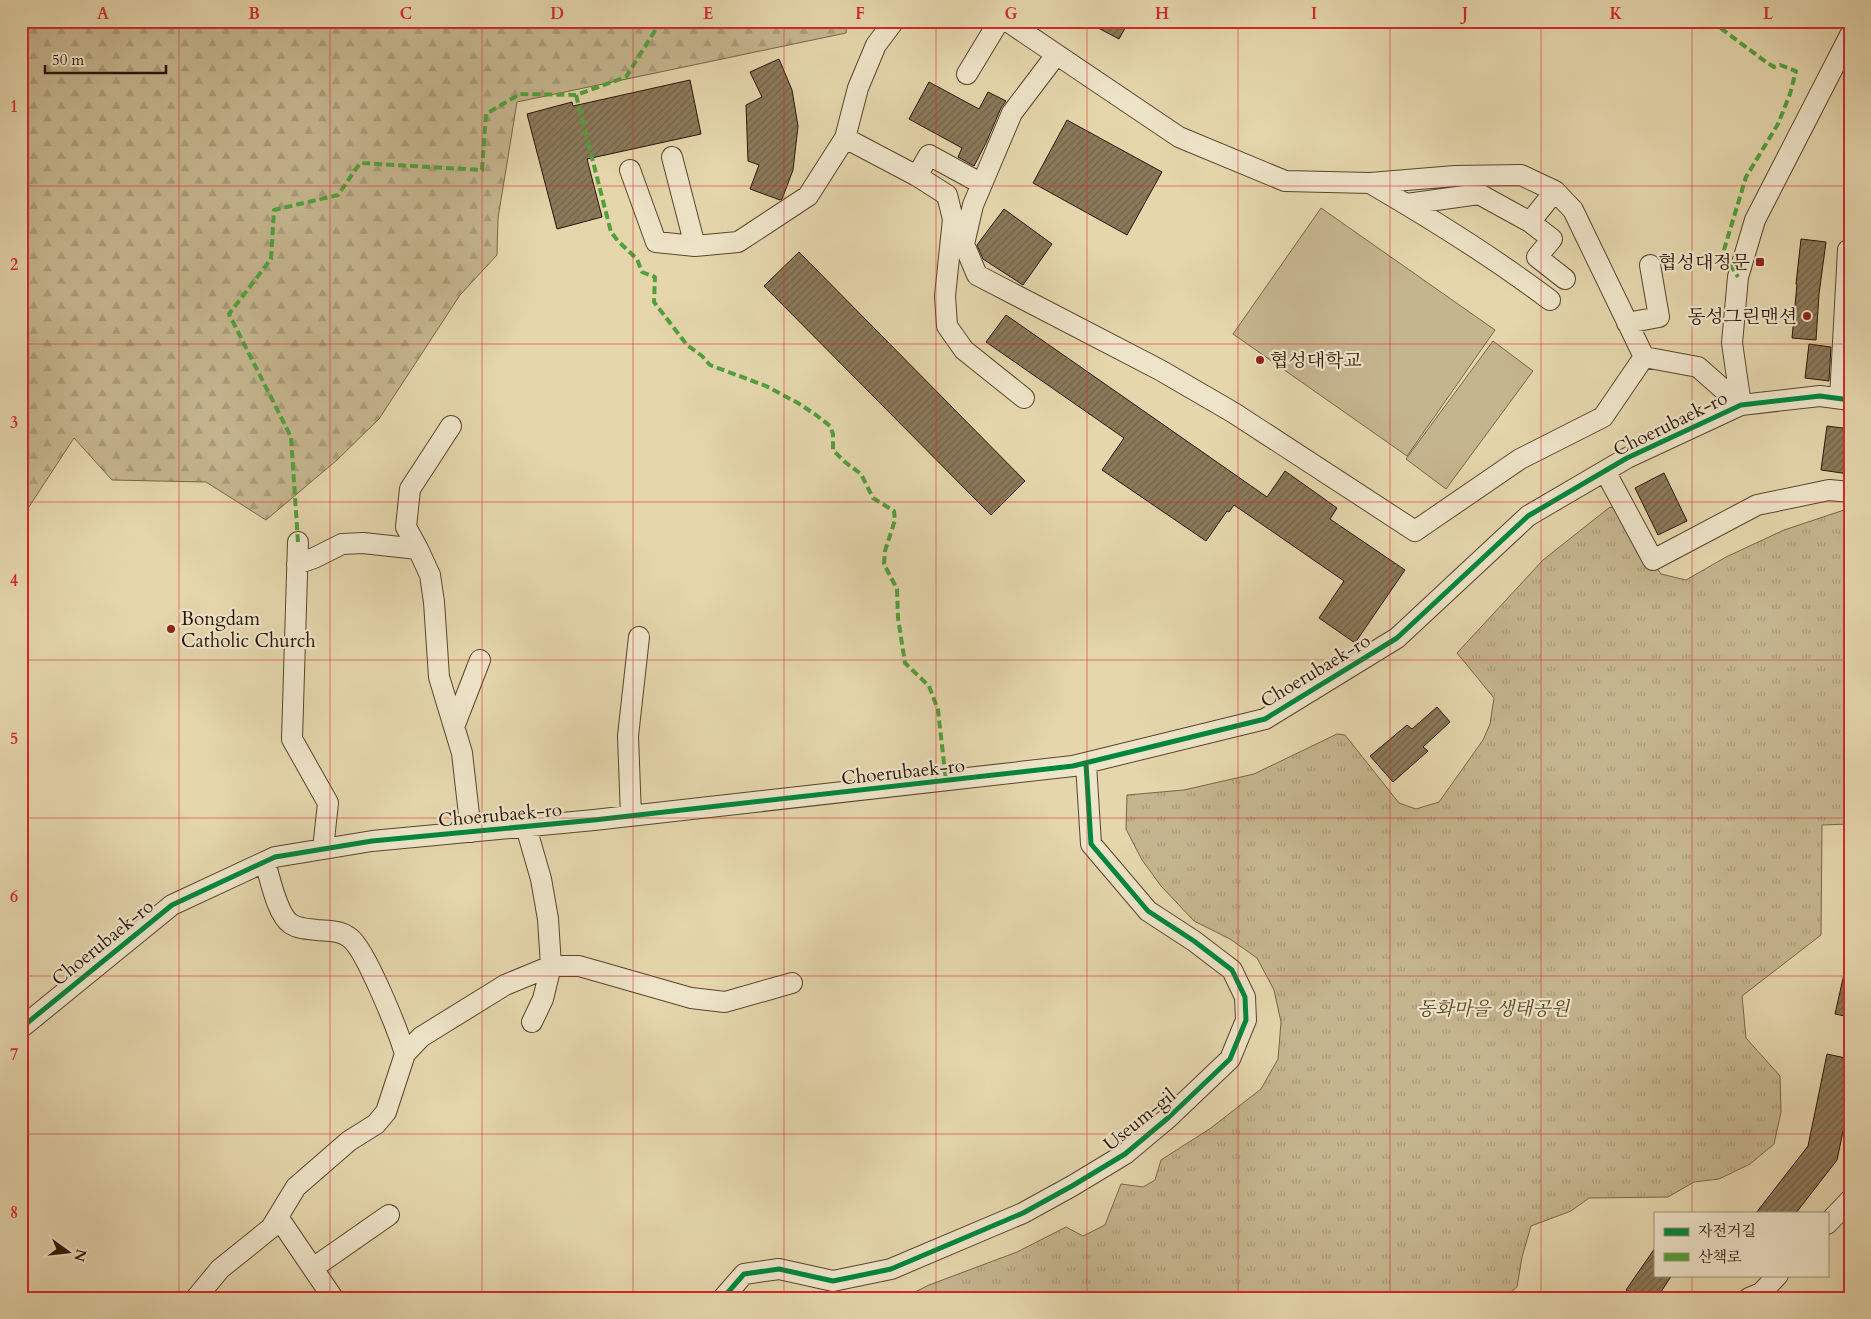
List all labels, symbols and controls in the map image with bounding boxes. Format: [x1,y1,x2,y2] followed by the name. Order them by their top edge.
[97,3,109,25] text: A
[248,3,260,25] text: B
[400,3,412,25] text: C
[550,3,564,25] text: D
[703,3,713,25] text: E
[855,3,865,25] text: F
[1004,3,1018,25] text: G
[1155,3,1169,25] text: H
[1311,3,1317,25] text: I
[1460,3,1468,25] text: J
[1610,3,1623,25] text: K
[1763,3,1774,25] text: L
[45,42,166,74] scale bar
[52,50,84,70] text: 50 m
[10,96,18,118] text: 1
[1658,250,1750,276] place label: 협성대정문
[10,254,18,276] text: 2
[1754,256,1766,268] marker: 협성대정문
[1687,304,1797,330] place label: 동성그린맨션
[1801,310,1813,322] marker: 동성그린맨션
[1270,348,1362,374] place label: 협성대학교
[1254,354,1266,366] marker: 협성대학교
[1609,385,1732,463] street label: Choerubaek-ro
[10,412,18,434] text: 3
[10,570,18,592] text: 4
[181,606,316,654] place label: Bongdam Catholic Church
[165,623,177,635] marker: Bongdam Catholic Church
[1256,628,1375,714] street label: Choerubaek-ro
[10,728,18,750] text: 5
[840,753,966,791] street label: Choerubaek-ro
[437,797,563,833] street label: Choerubaek-ro
[10,886,18,908] text: 6
[46,894,159,992] street label: Choerubaek-ro
[1417,996,1571,1022] park label: 동화마을 생태공원
[10,1044,18,1066] text: 7
[1098,1082,1181,1157] street label: Useum-gil
[10,1202,18,1224] text: 8
[1654,1212,1828,1276] legend
[1698,1221,1756,1241] text: 자전거길
[42,1226,92,1276] north arrow
[69,1247,91,1264] text: N
[1698,1247,1742,1267] text: 산책로

